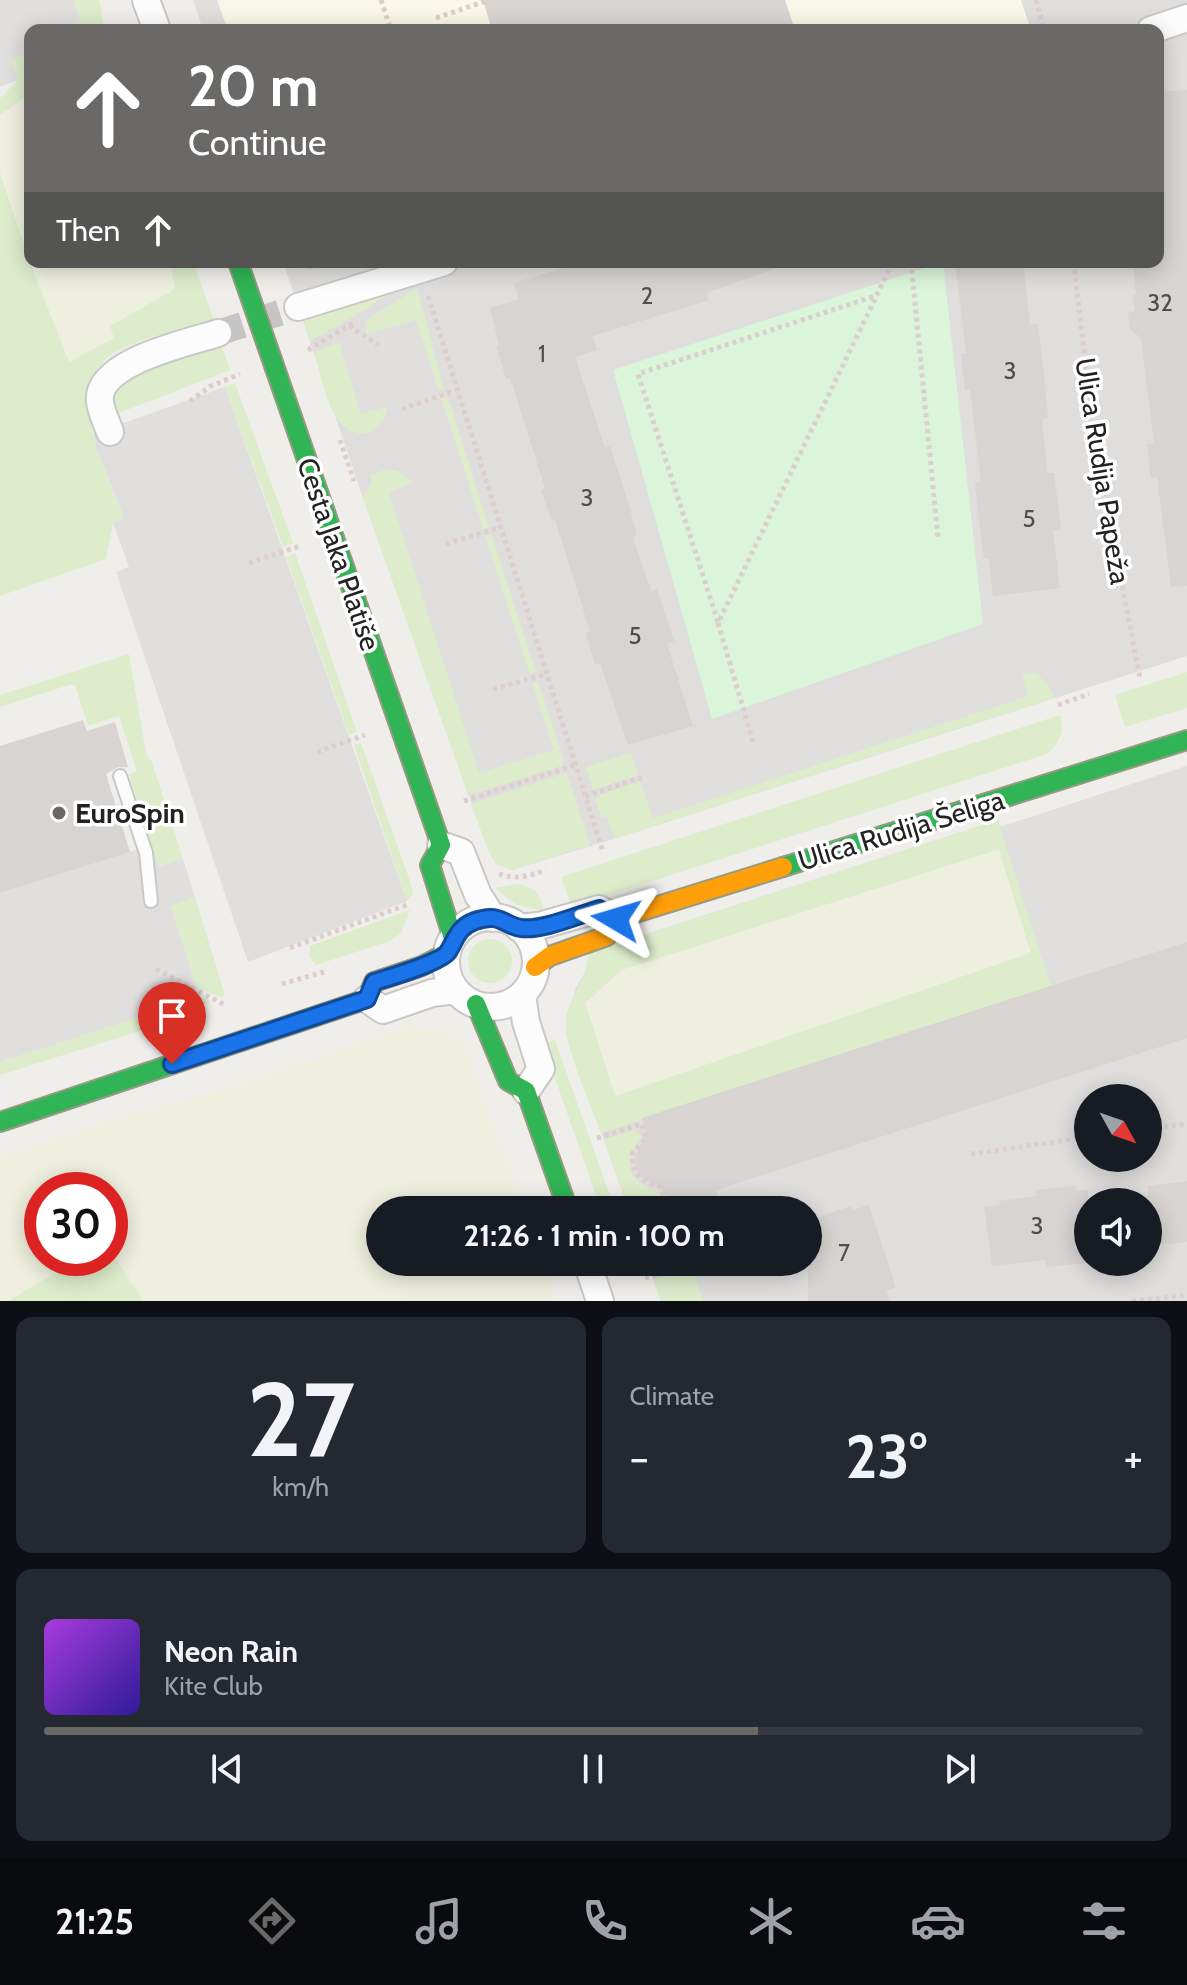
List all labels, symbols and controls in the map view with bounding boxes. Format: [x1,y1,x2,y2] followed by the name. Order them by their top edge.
[188,52,318,120] text: 20 m
[56,56,160,160] icon: ahead
[188,120,327,164] text: Continue
[136,208,180,252] icon: ahead
[56,212,120,249] text: Then
[641,281,653,310] house number: 2
[1147,288,1173,317] house number: 32
[538,339,546,368] house number: 1
[1068,355,1138,587] street label: Ulica Rudija Papeža
[1004,356,1016,385] house number: 3
[290,453,388,655] street label: Cesta Jaka Platiše
[581,483,593,512] house number: 3
[1023,504,1035,533] house number: 5
[629,621,641,650] house number: 5
[794,782,1009,878] street label: Ulica Rudija Šeliga
[75,796,185,830] place label: EuroSpin
[50,804,68,822] marker: EuroSpin
[574,877,658,961] position arrow
[138,982,206,1064] pin
[150,994,194,1038] icon: arrive
[1074,1084,1162,1172] north arrow
[1074,1084,1162,1276] map controls
[24,1172,128,1276] speed limit sign: 30
[1074,1188,1162,1276] button: sound
[1031,1211,1043,1240] house number: 3
[463,1217,725,1254] text: 21:26 · 1 min · 100 m
[838,1238,850,1267] house number: 7
[247,1356,355,1482] text: 27
[630,1380,714,1412] text: Climate
[846,1420,927,1493] text: 23°
[630,1431,649,1484] text: −
[1124,1431,1143,1484] text: +
[272,1471,329,1503] text: km/h
[164,1633,298,1670] text: Neon Rain
[164,1670,263,1702] text: Kite Club
[205,1747,249,1791] icon: previous
[571,1747,615,1791] icon: pause
[938,1747,982,1791] icon: next
[244,1893,300,1949] icon: directions
[411,1893,467,1949] icon: music
[577,1893,633,1949] icon: phone
[743,1893,799,1949] icon: climate
[910,1893,966,1949] icon: car
[1076,1893,1132,1949] icon: filters
[55,1899,134,1943] text: 21:25

